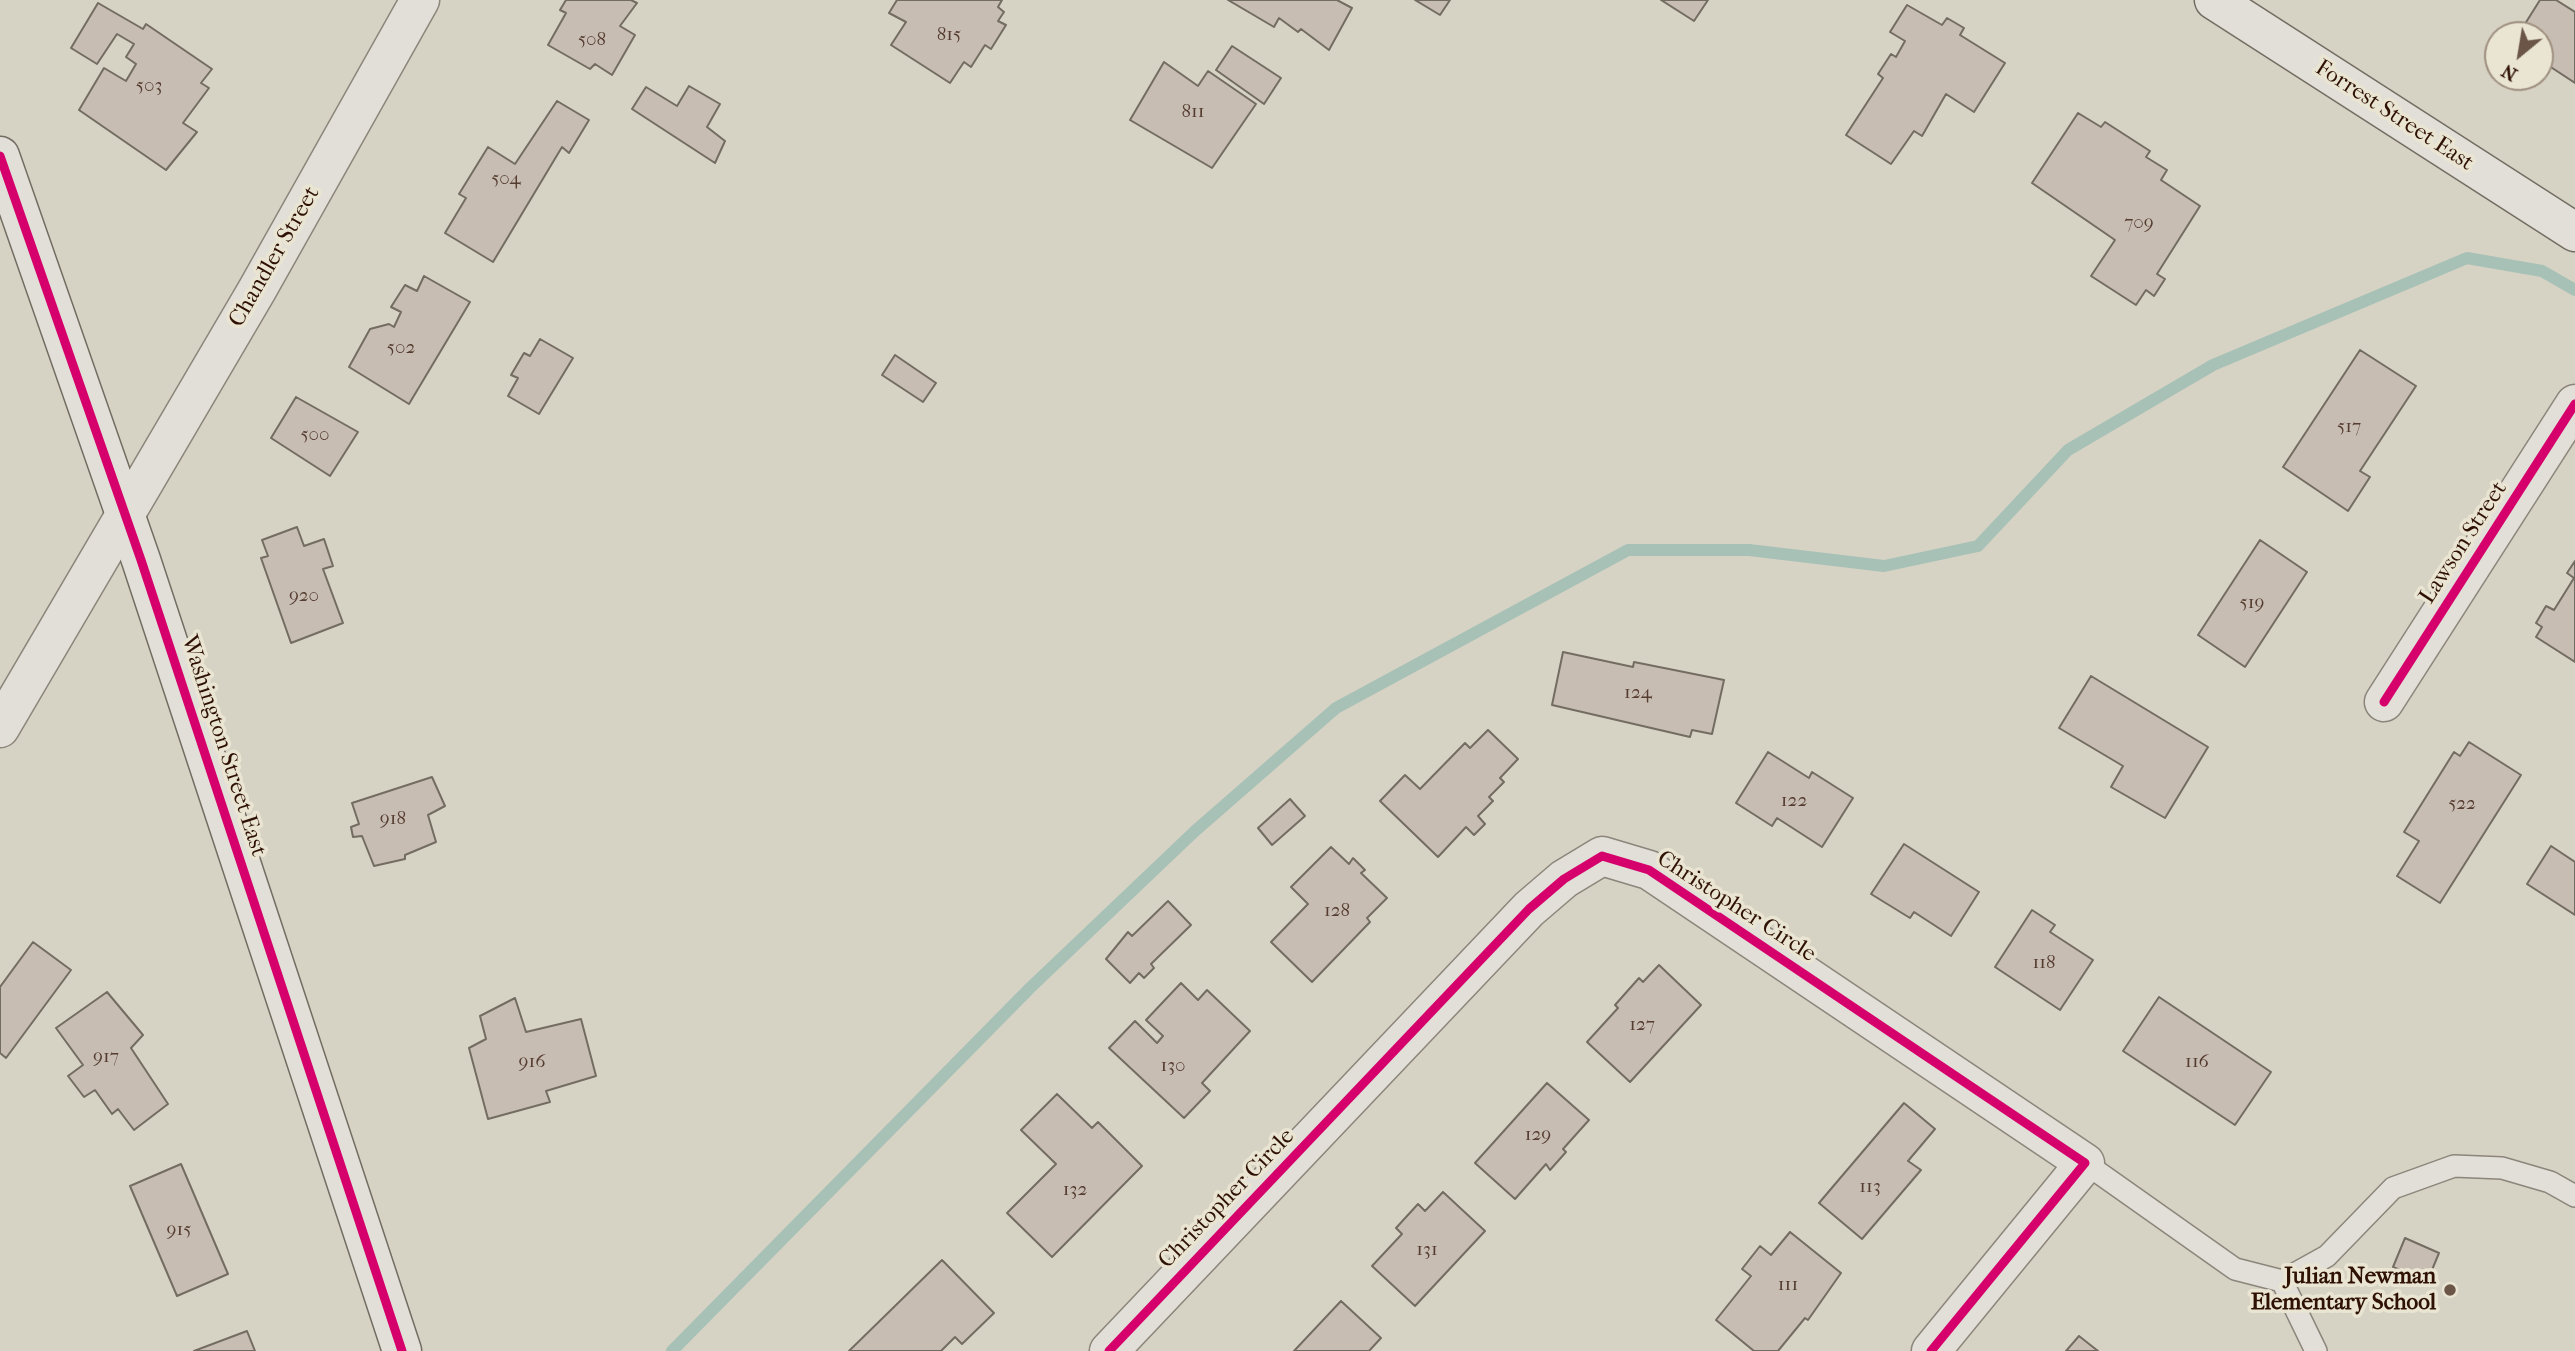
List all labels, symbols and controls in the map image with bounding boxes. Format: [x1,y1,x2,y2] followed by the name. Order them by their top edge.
[2484,21,2554,91] north arrow
[937,24,961,46] house number: 815
[578,29,606,51] house number: 508
[2310,55,2478,177] street label: Forrest Street East
[2498,59,2521,86] text: N
[136,75,162,97] house number: 503
[1181,101,1205,123] house number: 811
[491,168,521,190] house number: 504
[224,182,326,332] street label: Chandler Street
[2124,212,2154,234] house number: 709
[387,337,415,359] house number: 502
[2337,416,2361,438] house number: 517
[300,424,330,446] house number: 500
[2414,477,2514,609] street label: Lawson Street
[289,585,319,607] house number: 920
[2240,592,2264,614] house number: 519
[174,632,272,860] street label: Washington Street East
[1624,682,1652,704] house number: 124
[1781,790,1807,812] house number: 122
[2448,793,2476,815] house number: 522
[380,808,406,830] house number: 918
[1651,845,1821,969] street label: Christopher Circle
[1324,900,1350,922] house number: 128
[2032,952,2056,974] house number: 118
[1629,1014,1655,1036] house number: 127
[93,1046,119,1068] house number: 917
[519,1051,545,1073] house number: 916
[2185,1051,2209,1073] house number: 116
[1160,1055,1186,1077] house number: 130
[1153,1123,1301,1275] street label: Christopher Circle
[1525,1124,1551,1146] house number: 129
[1859,1176,1881,1198] house number: 113
[1063,1179,1087,1201] house number: 132
[167,1219,191,1241] house number: 915
[1416,1239,1438,1261] house number: 131
[2251,1263,2436,1317] place label: Julian Newman Elementary School
[1778,1274,1798,1296] house number: 111
[2442,1282,2458,1298] marker: Julian Newman Elementary School

